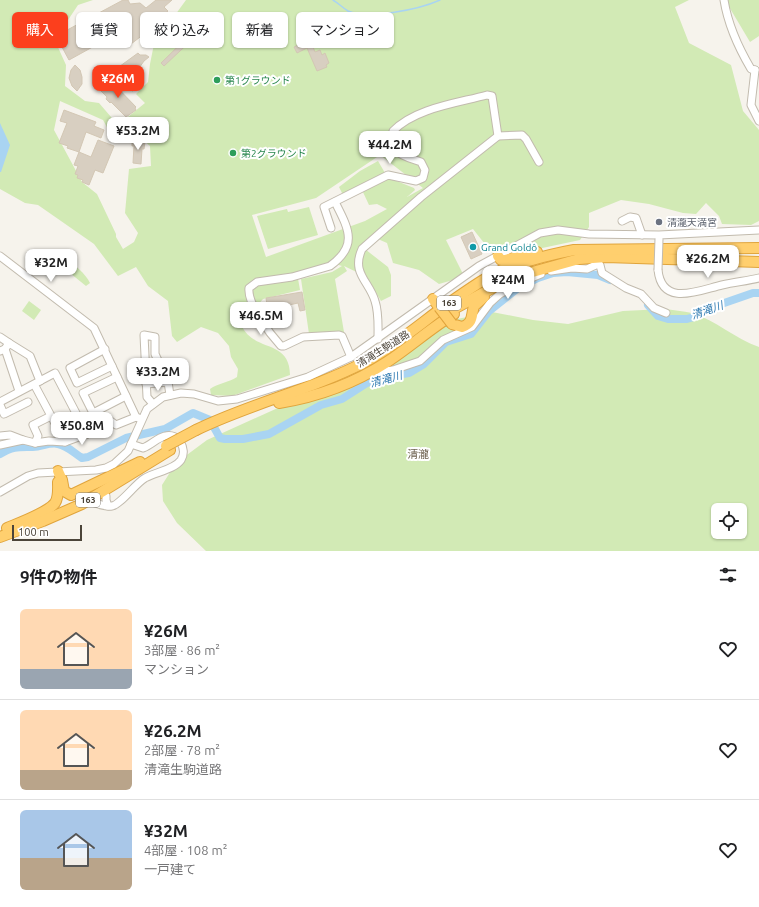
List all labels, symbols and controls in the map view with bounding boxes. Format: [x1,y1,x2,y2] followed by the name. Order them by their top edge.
[12,12,68,48] chip: 購入
[76,12,132,48] chip: 賃貸
[140,12,224,48] chip: 絞り込み
[232,12,288,48] chip: 新着
[296,12,394,48] chip: マンション
[94,65,142,99] pin: ¥26M
[101,71,135,85] text: ¥26M
[212,75,222,85] marker: 第1グラウンド
[225,75,291,86] place label: 第1グラウンド
[105,117,171,151] pin: ¥53.2M
[116,123,160,137] text: ¥53.2M
[357,131,423,165] pin: ¥44.2M
[368,137,412,151] text: ¥44.2M
[228,148,238,158] marker: 第2グラウンド
[241,148,307,159] place label: 第2グラウンド
[654,217,664,227] marker: 清瀧天満宮
[667,217,717,228] place label: 清瀧天満宮
[468,242,478,252] marker: Grand Goldô
[481,242,537,253] place label: Grand Goldô
[675,245,741,279] pin: ¥26.2M
[27,249,75,283] pin: ¥32M
[686,251,730,265] text: ¥26.2M
[34,255,68,269] text: ¥32M
[484,266,532,300] pin: ¥24M
[491,272,525,286] text: ¥24M
[437,296,461,310] road number: 163
[689,299,725,321] water label: 清滝川
[228,302,294,336] pin: ¥46.5M
[239,308,283,322] text: ¥46.5M
[355,328,411,370] street label: 清滝生駒道路
[125,358,191,392] pin: ¥33.2M
[136,364,180,378] text: ¥33.2M
[369,369,404,389] water label: 清滝川
[49,412,115,446] pin: ¥50.8M
[60,418,104,432] text: ¥50.8M
[407,448,429,460] district label: 清瀧
[76,493,100,507] road number: 163
[711,503,747,539] map controls
[711,503,747,539] button: locate
[12,523,82,542] scale bar
[18,526,49,538] text: 100 m
[717,564,739,586] icon: filters
[20,567,98,586] text: 9件の物件
[144,621,188,640] text: ¥26M
[52,625,100,673] icon: home
[717,638,739,660] icon: heart
[144,643,220,657] text: 3部屋 · 86 m²
[144,662,209,676] text: マンション
[144,721,202,740] text: ¥26.2M
[52,726,100,774] icon: home
[717,739,739,761] icon: heart
[144,743,220,757] text: 2部屋 · 78 m²
[144,762,222,776] text: 清滝生駒道路
[144,821,188,840] text: ¥32M
[52,826,100,874] icon: home
[717,839,739,861] icon: heart
[144,843,227,857] text: 4部屋 · 108 m²
[144,862,196,876] text: 一戸建て

